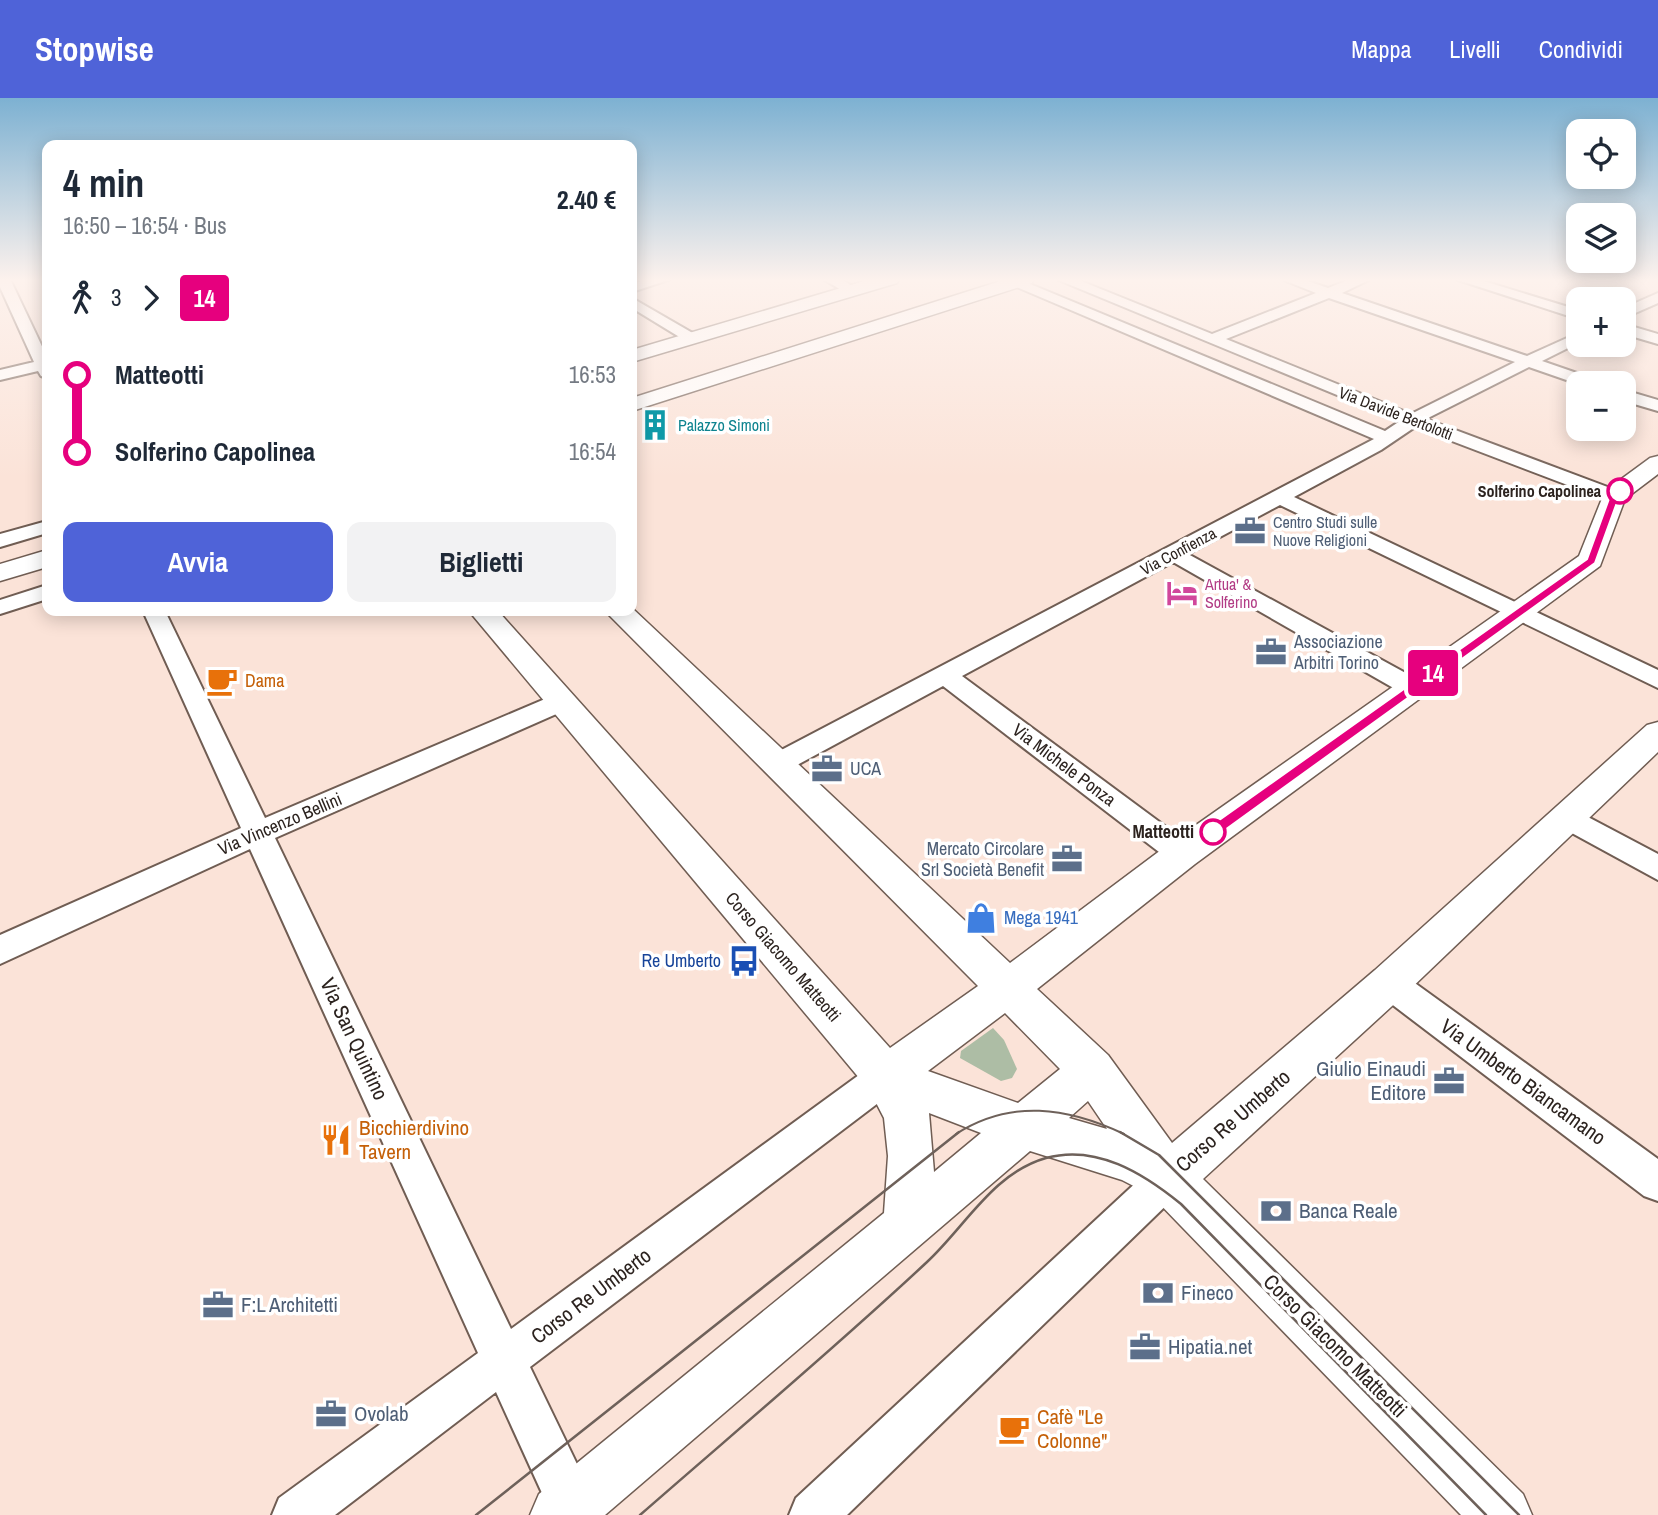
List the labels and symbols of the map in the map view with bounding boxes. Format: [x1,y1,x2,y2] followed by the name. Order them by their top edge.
[1336,381,1456,445] street label: Via Davide Bertolotti
[638,408,672,442] building icon: Palazzo Simoni
[678,414,770,436] place label: Palazzo Simoni
[1607,478,1633,504] marker: Solferino Capolinea
[1478,480,1602,502] place label: Solferino Capolinea
[1273,511,1377,551] place label: Centro Studi sulle Nuove Religioni
[1233,514,1267,548] office icon: Centro Studi sulle Nuove Religioni
[1136,521,1220,580] street label: Via Confienza
[1204,573,1258,613] place label: Artua' & Solferino
[1165,576,1199,610] hotel icon: Artua' & Solferino
[1293,629,1383,675] place label: Associazione Arbitri Torino
[1254,635,1288,669] office icon: Associazione Arbitri Torino
[1402,650,1464,696] line badge: 14
[205,664,239,698] cafe icon: Dama
[245,668,284,693] place label: Dama
[1007,717,1121,812] street label: Via Michele Ponza
[810,752,844,786] office icon: UCA
[850,756,881,781] place label: UCA
[214,786,346,861] street label: Via Vincenzo Bellini
[1133,819,1194,844] place label: Matteotti
[1200,819,1226,845] marker: Matteotti
[921,836,1044,882] place label: Mercato Circolare Srl Società Benefit
[1050,842,1084,876] office icon: Mercato Circolare Srl Società Benefit
[720,886,847,1027] street label: Corso Giacomo Matteotti
[964,901,998,935] shop icon: Mega 1941
[1004,905,1079,930] place label: Mega 1941
[727,944,761,978] bus stop icon: Re Umberto
[641,948,721,973] place label: Re Umberto
[313,973,395,1105] street label: Via San Quintino
[1435,1012,1612,1151] street label: Via Umberto Biancamano
[1316,1054,1426,1107] place label: Giulio Einaudi Editore
[1169,1063,1296,1179] street label: Corso Re Umberto
[1432,1064,1466,1098] office icon: Giulio Einaudi Editore
[359,1113,469,1166] place label: Bicchierdivino Tavern
[319,1123,353,1157] restaurant icon: Bicchierdivino Tavern
[1259,1194,1293,1228] bank icon: Banca Reale
[1299,1196,1398,1225] place label: Banca Reale
[525,1241,657,1350] street label: Corso Re Umberto
[1257,1267,1414,1424] street label: Corso Giacomo Matteotti
[1141,1276,1175,1310] bank icon: Fineco
[1181,1278,1234,1307] place label: Fineco
[201,1288,235,1322] office icon: F:L Architetti
[241,1290,338,1319] place label: F:L Architetti
[1128,1330,1162,1364] office icon: Hipatia.net
[1168,1332,1252,1361] place label: Hipatia.net
[314,1397,348,1431] office icon: Ovolab
[354,1399,409,1428] place label: Ovolab
[1037,1402,1107,1455] place label: Cafè "Le Colonne"
[997,1412,1031,1446] cafe icon: Cafè "Le Colonne"

